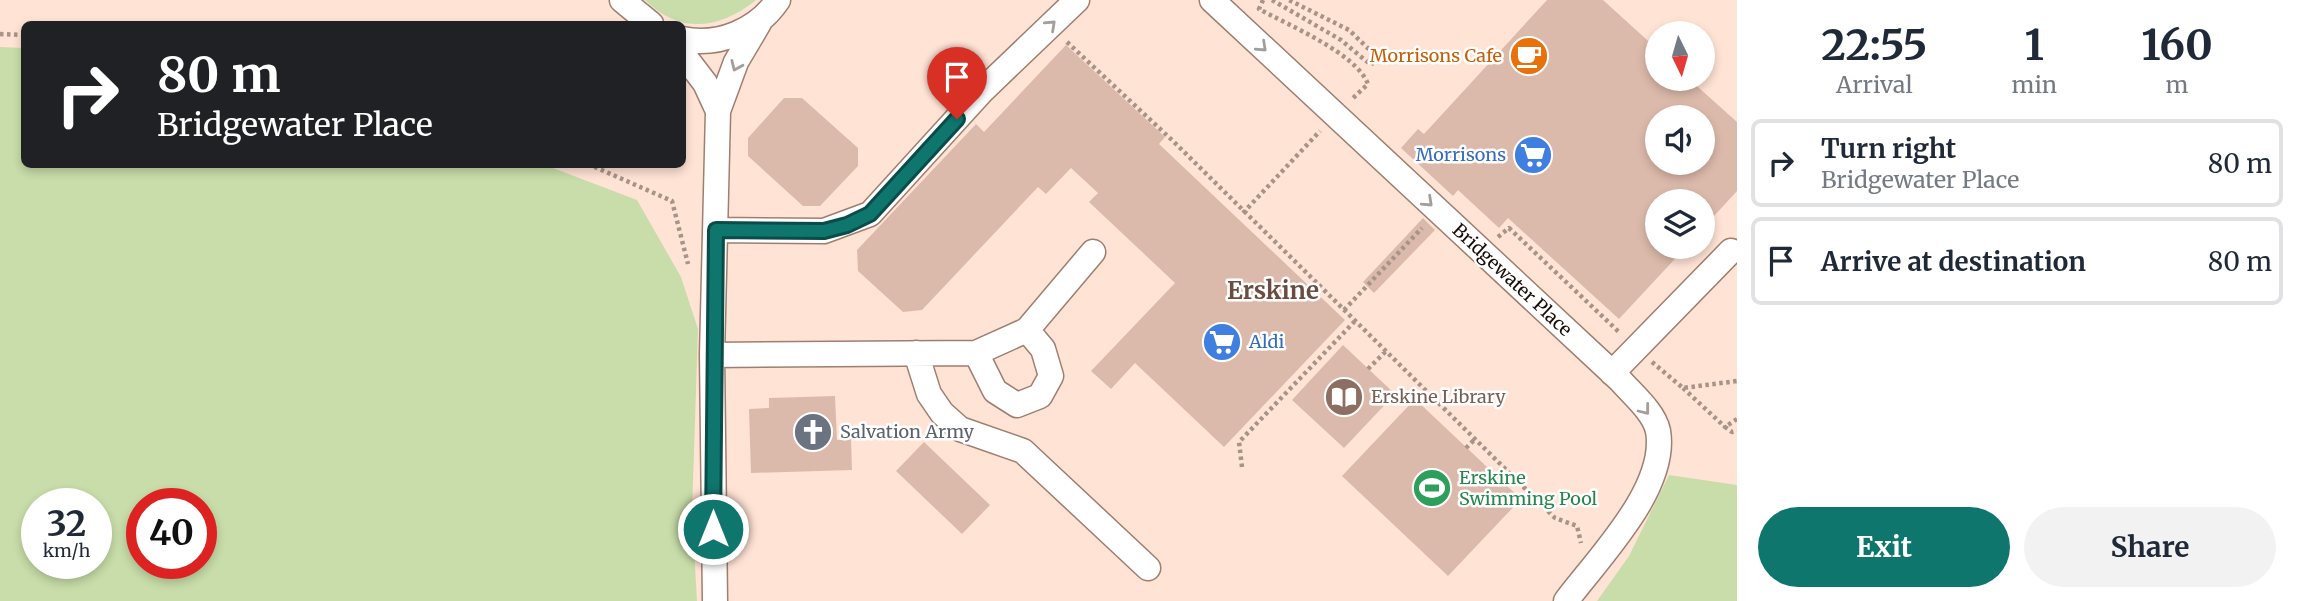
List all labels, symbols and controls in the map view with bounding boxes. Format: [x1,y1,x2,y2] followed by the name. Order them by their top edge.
[1821,19,1927,71] text: 22:55
[2025,19,2044,71] text: 1
[2141,19,2213,71] text: 160
[1043,21,1056,33] one-way arrow
[1645,21,1715,91] north arrow
[1645,21,1715,259] map controls
[1508,35,1550,77] cafe icon: Morrisons Cafe
[1254,38,1267,51] one-way arrow
[157,44,280,105] text: 80 m
[1370,44,1502,67] place label: Morrisons Cafe
[927,47,987,119] pin
[42,49,133,140] icon: right
[938,58,976,96] icon: arrive
[730,59,744,71] one-way arrow
[1836,70,1913,99] text: Arrival
[2012,70,2057,99] text: min
[2166,70,2188,99] text: m
[157,105,433,145] text: Bridgewater Place
[1645,105,1715,175] button: sound
[1821,132,1956,165] text: Turn right
[1512,134,1554,176] supermarket icon: Morrisons
[1416,143,1506,166] place label: Morrisons
[1762,144,1800,182] icon: right
[2208,147,2272,180] text: 80 m
[1821,165,2019,194] text: Bridgewater Place
[1645,189,1715,259] button: layers
[1420,193,1433,206] one-way arrow
[1448,218,1577,341] street label: Bridgewater Place
[1762,242,1800,280] icon: arrive
[1821,245,2086,278] text: Arrive at destination
[2208,245,2272,278] text: 80 m
[1227,275,1319,306] district label: Erskine
[1201,321,1243,363] supermarket icon: Aldi
[1248,330,1284,353] place label: Aldi
[1323,376,1365,418] library icon: Erskine Library
[1371,385,1506,408] place label: Erskine Library
[1637,402,1650,414] one-way arrow
[792,411,834,453] church icon: Salvation Army
[840,420,975,443] place label: Salvation Army
[1459,466,1598,510] place label: Erskine Swimming Pool
[1411,467,1453,509] sports icon: Erskine Swimming Pool
[126,488,217,579] speed limit sign: 40
[676,492,750,566] position arrow
[47,502,86,546] text: 32
[1758,507,2010,587] button: Exit
[2024,507,2276,587] button: Share
[43,539,90,562] text: km/h

